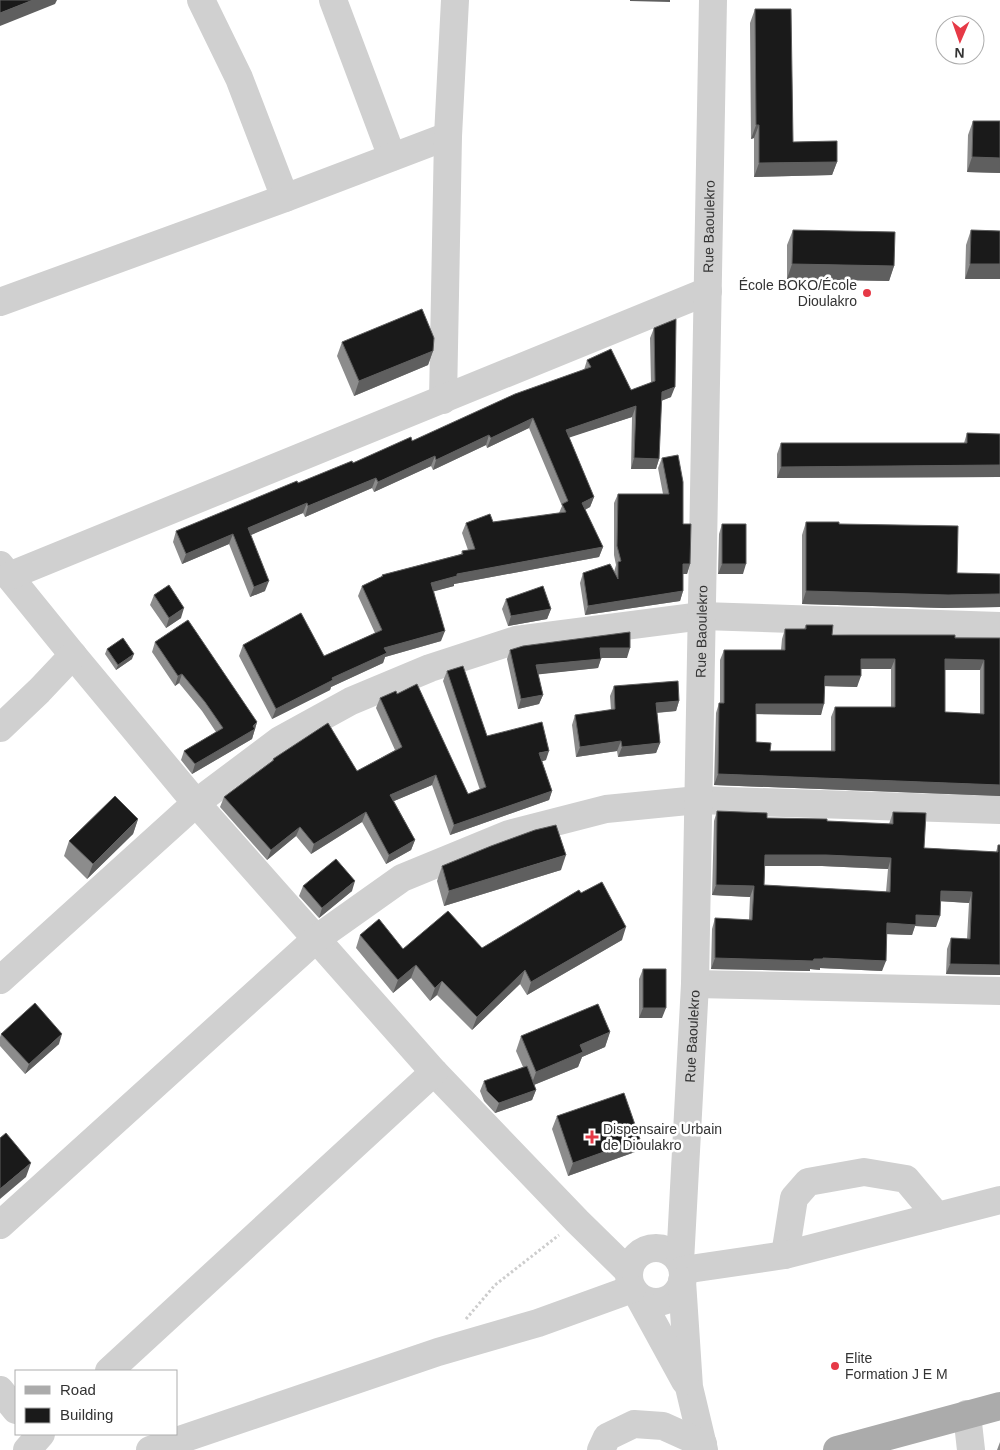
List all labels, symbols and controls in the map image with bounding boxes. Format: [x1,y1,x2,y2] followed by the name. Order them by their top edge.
[935,15,985,65] north arrow
[954,45,965,61] text: N
[700,180,718,273] street label: Rue Baoulekro
[739,277,857,309] place label: École BOKO/École Dioulakro
[861,287,873,299] marker: École BOKO/École Dioulakro
[693,585,710,678] street label: Rue Baoulekro
[682,989,703,1083] street label: Rue Baoulekro
[603,1121,722,1153] place label: Dispensaire Urbain de Dioulakro
[585,1130,599,1144] marker: Dispensaire Urbain de Dioulakro
[845,1350,948,1382] place label: Elite Formation J E M
[829,1360,841,1372] marker: Elite Formation J E M
[15,1370,178,1435] legend
[60,1381,96,1398] text: Road
[60,1406,113,1423] text: Building

